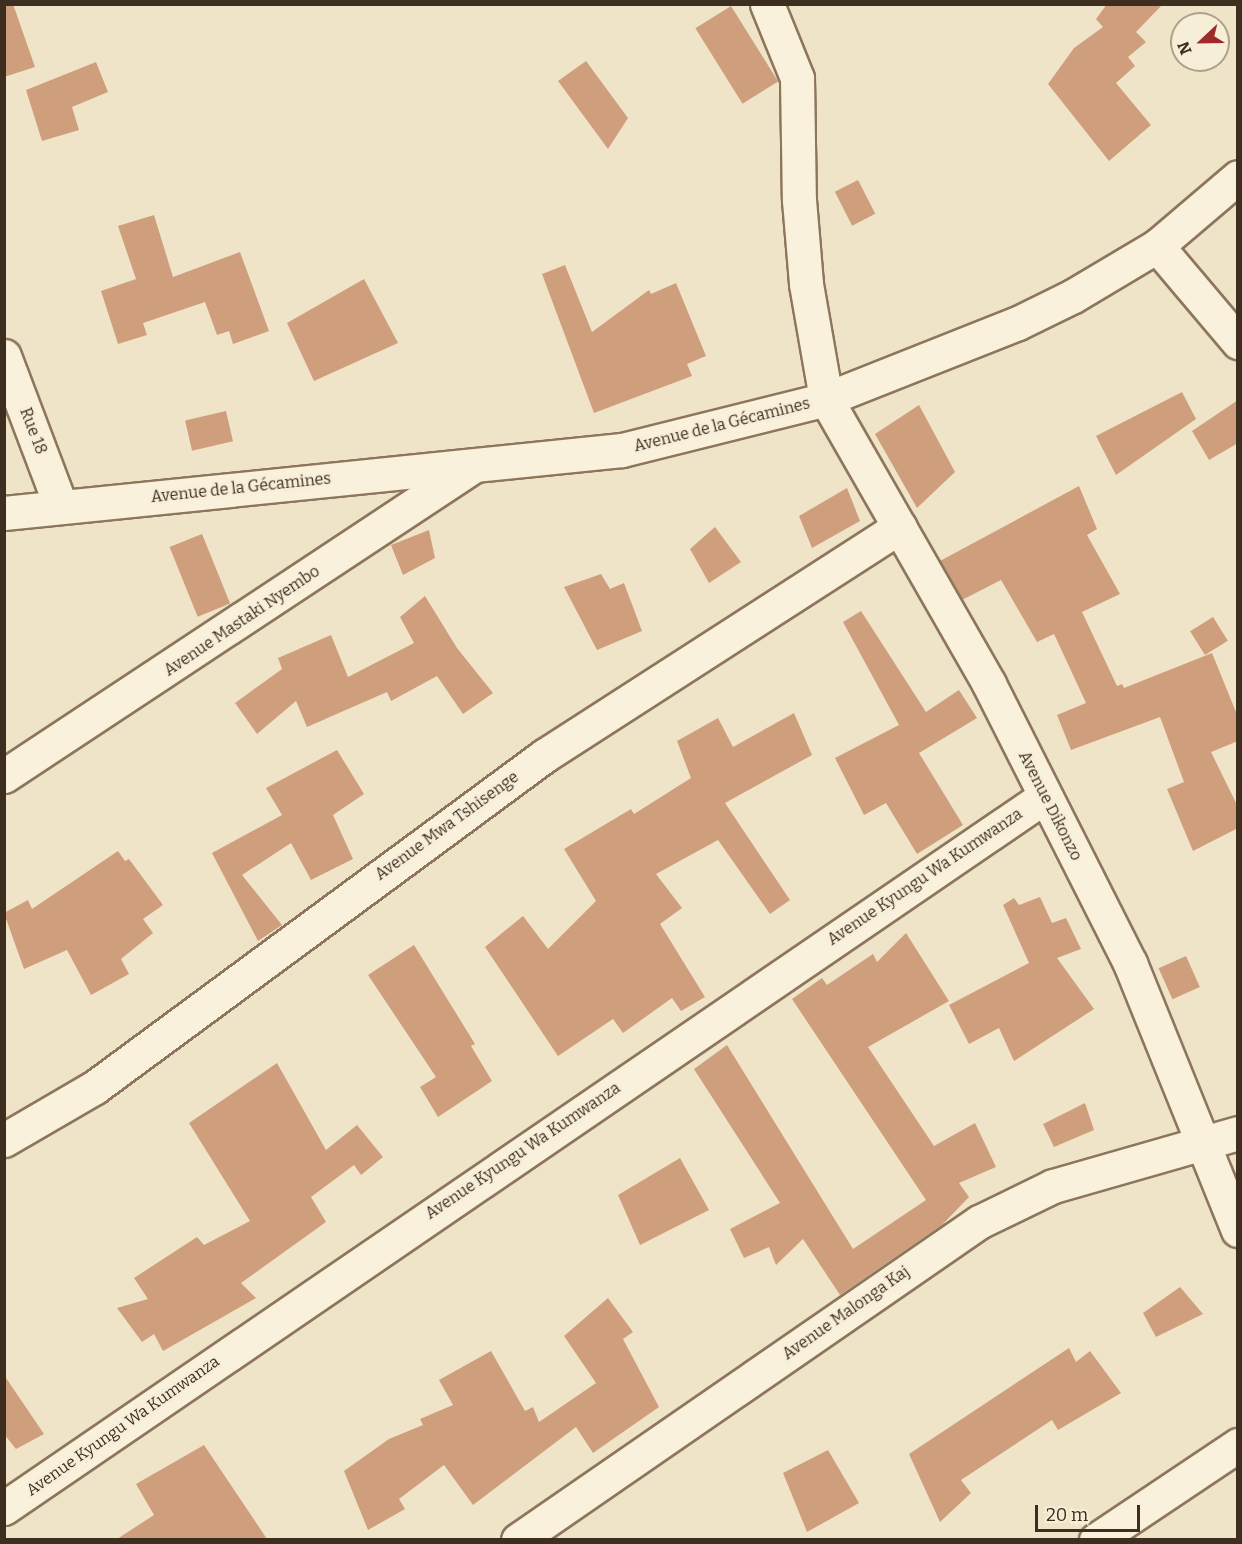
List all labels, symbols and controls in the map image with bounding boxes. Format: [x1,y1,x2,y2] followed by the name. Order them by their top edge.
[1170,12,1230,72] north arrow
[1174,39,1196,57] text: N
[632,394,812,456] street label: Avenue de la Gécamines
[15,405,51,457] street label: Rue 18
[150,469,332,507] street label: Avenue de la Gécamines
[160,562,324,680] street label: Avenue Mastaki Nyembo
[1014,748,1086,864] street label: Avenue Dikonzo
[371,767,523,885] street label: Avenue Mwa Tshisenge
[824,804,1026,950] street label: Avenue Kyungu Wa Kumwanza
[422,1078,624,1224] street label: Avenue Kyungu Wa Kumwanza
[779,1262,913,1364] street label: Avenue Malonga Kaj
[23,1352,223,1500] street label: Avenue Kyungu Wa Kumwanza
[1038,1493,1143,1531] scale bar
[1046,1504,1088,1526] text: 20 m

